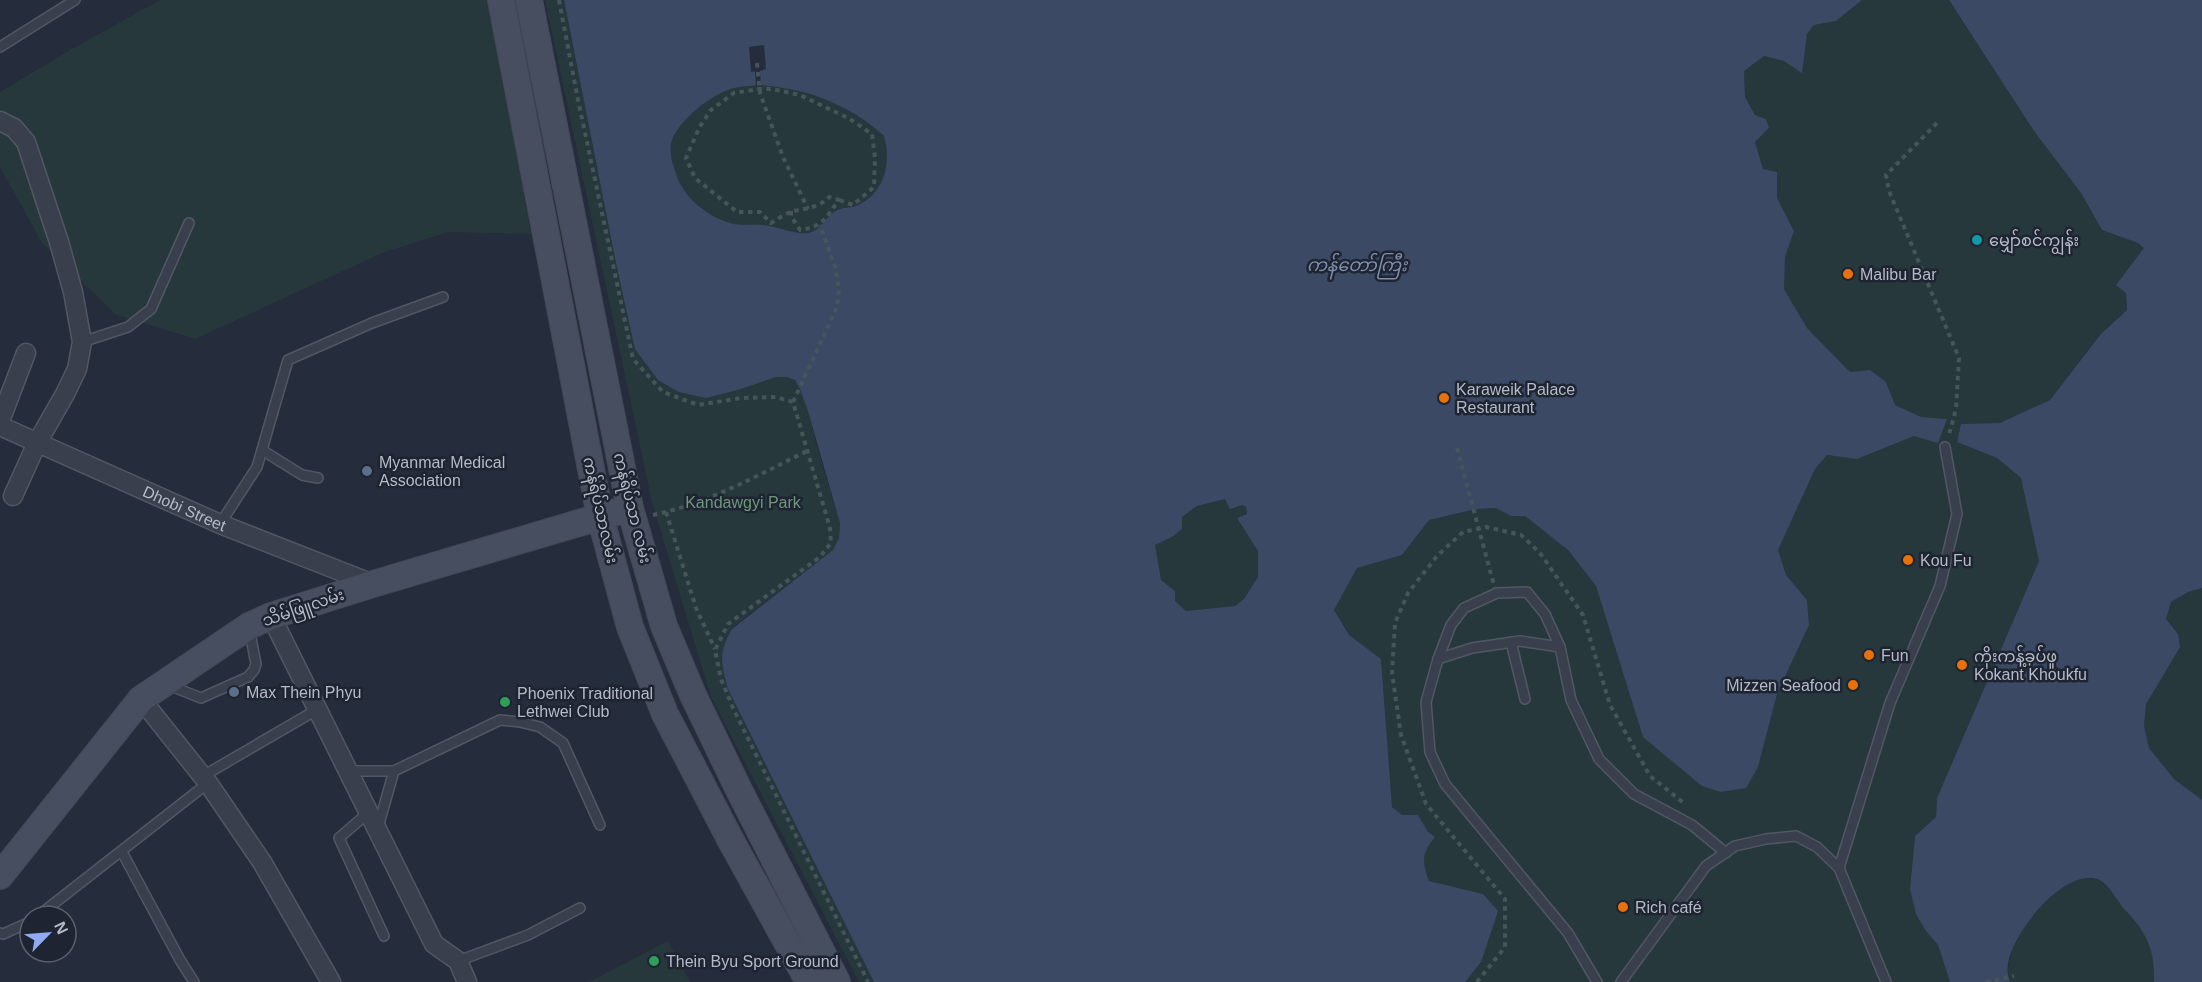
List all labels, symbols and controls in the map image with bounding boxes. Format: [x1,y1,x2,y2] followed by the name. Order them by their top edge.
[1989,229,2079,256] place label: မျှော်စင်ကျွန်း
[1970,233,1984,247] marker: မျှော်စင်ကျွန်း
[1307,252,1409,280] water label: ကန်တော်ကြီး
[1860,266,1937,283] place label: Malibu Bar
[1841,267,1855,281] marker: Malibu Bar
[1456,381,1575,416] place label: Karaweik Palace Restaurant
[1437,391,1451,405] marker: Karaweik Palace Restaurant
[606,450,657,566] street label: ကန်ရိပ်သာ လမ်း
[379,454,505,489] place label: Myanmar Medical Association
[575,455,624,566] street label: ကန်ရိပ်သာလမ်း
[360,464,374,478] marker: Myanmar Medical Association
[140,483,229,535] street label: Dhobi Street
[685,494,802,511] park label: Kandawgyi Park
[1920,552,1972,569] place label: Kou Fu
[1901,553,1915,567] marker: Kou Fu
[259,583,348,634] street label: သိမ်ဖြူလမ်း
[1974,645,2087,683] place label: ကိုးကန့်ခုပ်ဖူ Kokant Khoukfu
[1881,647,1909,664] place label: Fun
[1862,648,1876,662] marker: Fun
[1955,658,1969,672] marker: ကိုးကန့်ခုပ်ဖူ Kokant Khoukfu
[1726,677,1841,694] place label: Mizzen Seafood
[1846,678,1860,692] marker: Mizzen Seafood
[246,684,361,701] place label: Max Thein Phyu
[227,685,241,699] marker: Max Thein Phyu
[517,685,653,720] place label: Phoenix Traditional Lethwei Club
[498,695,512,709] marker: Phoenix Traditional Lethwei Club
[1635,899,1702,916] place label: Rich café
[1616,900,1630,914] marker: Rich café
[18,904,78,964] north arrow
[51,919,71,937] text: N
[666,953,839,970] place label: Thein Byu Sport Ground
[647,954,661,968] marker: Thein Byu Sport Ground

